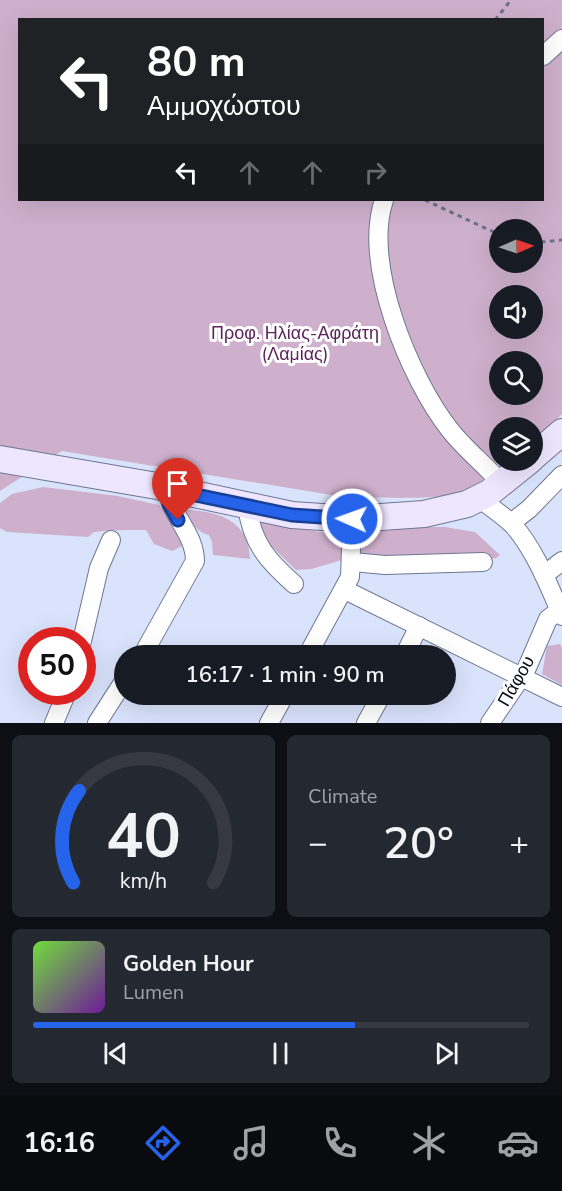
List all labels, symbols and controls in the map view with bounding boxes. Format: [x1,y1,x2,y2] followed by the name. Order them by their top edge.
[147,34,246,91] text: 80 m
[48,42,126,120] icon: left
[147,88,301,125] text: Αμμοχώστου
[170,156,203,189] icon: left
[233,156,266,189] icon: ahead
[296,156,329,189] icon: ahead
[359,156,392,189] icon: right
[489,219,543,273] north arrow
[489,219,543,471] map controls
[489,285,543,339] button: sound
[211,321,379,366] park label: Προφ. Ηλίας-Αφράτη (Λαμίας)
[489,351,543,405] button: search
[489,417,543,471] button: layers
[152,458,203,520] pin
[161,467,194,500] icon: arrive
[320,487,384,551] position arrow
[18,627,96,705] speed limit sign: 50
[492,651,540,711] street label: Πάφου
[186,660,384,690] text: 16:17 · 1 min · 90 m
[308,783,377,810] text: Climate
[106,794,181,879] text: 40
[383,813,454,874] text: 20°
[308,821,328,866] text: −
[509,821,529,866] text: +
[120,866,167,896] text: km/h
[123,949,254,979] text: Golden Hour
[123,979,184,1006] text: Lumen
[99,1037,132,1070] icon: previous
[264,1037,297,1070] icon: pause
[430,1037,463,1070] icon: next
[142,1122,184,1164] icon: directions
[230,1122,272,1164] icon: music
[319,1122,361,1164] icon: phone
[408,1122,450,1164] icon: climate
[497,1122,539,1164] icon: car
[23,1125,95,1162] text: 16:16

